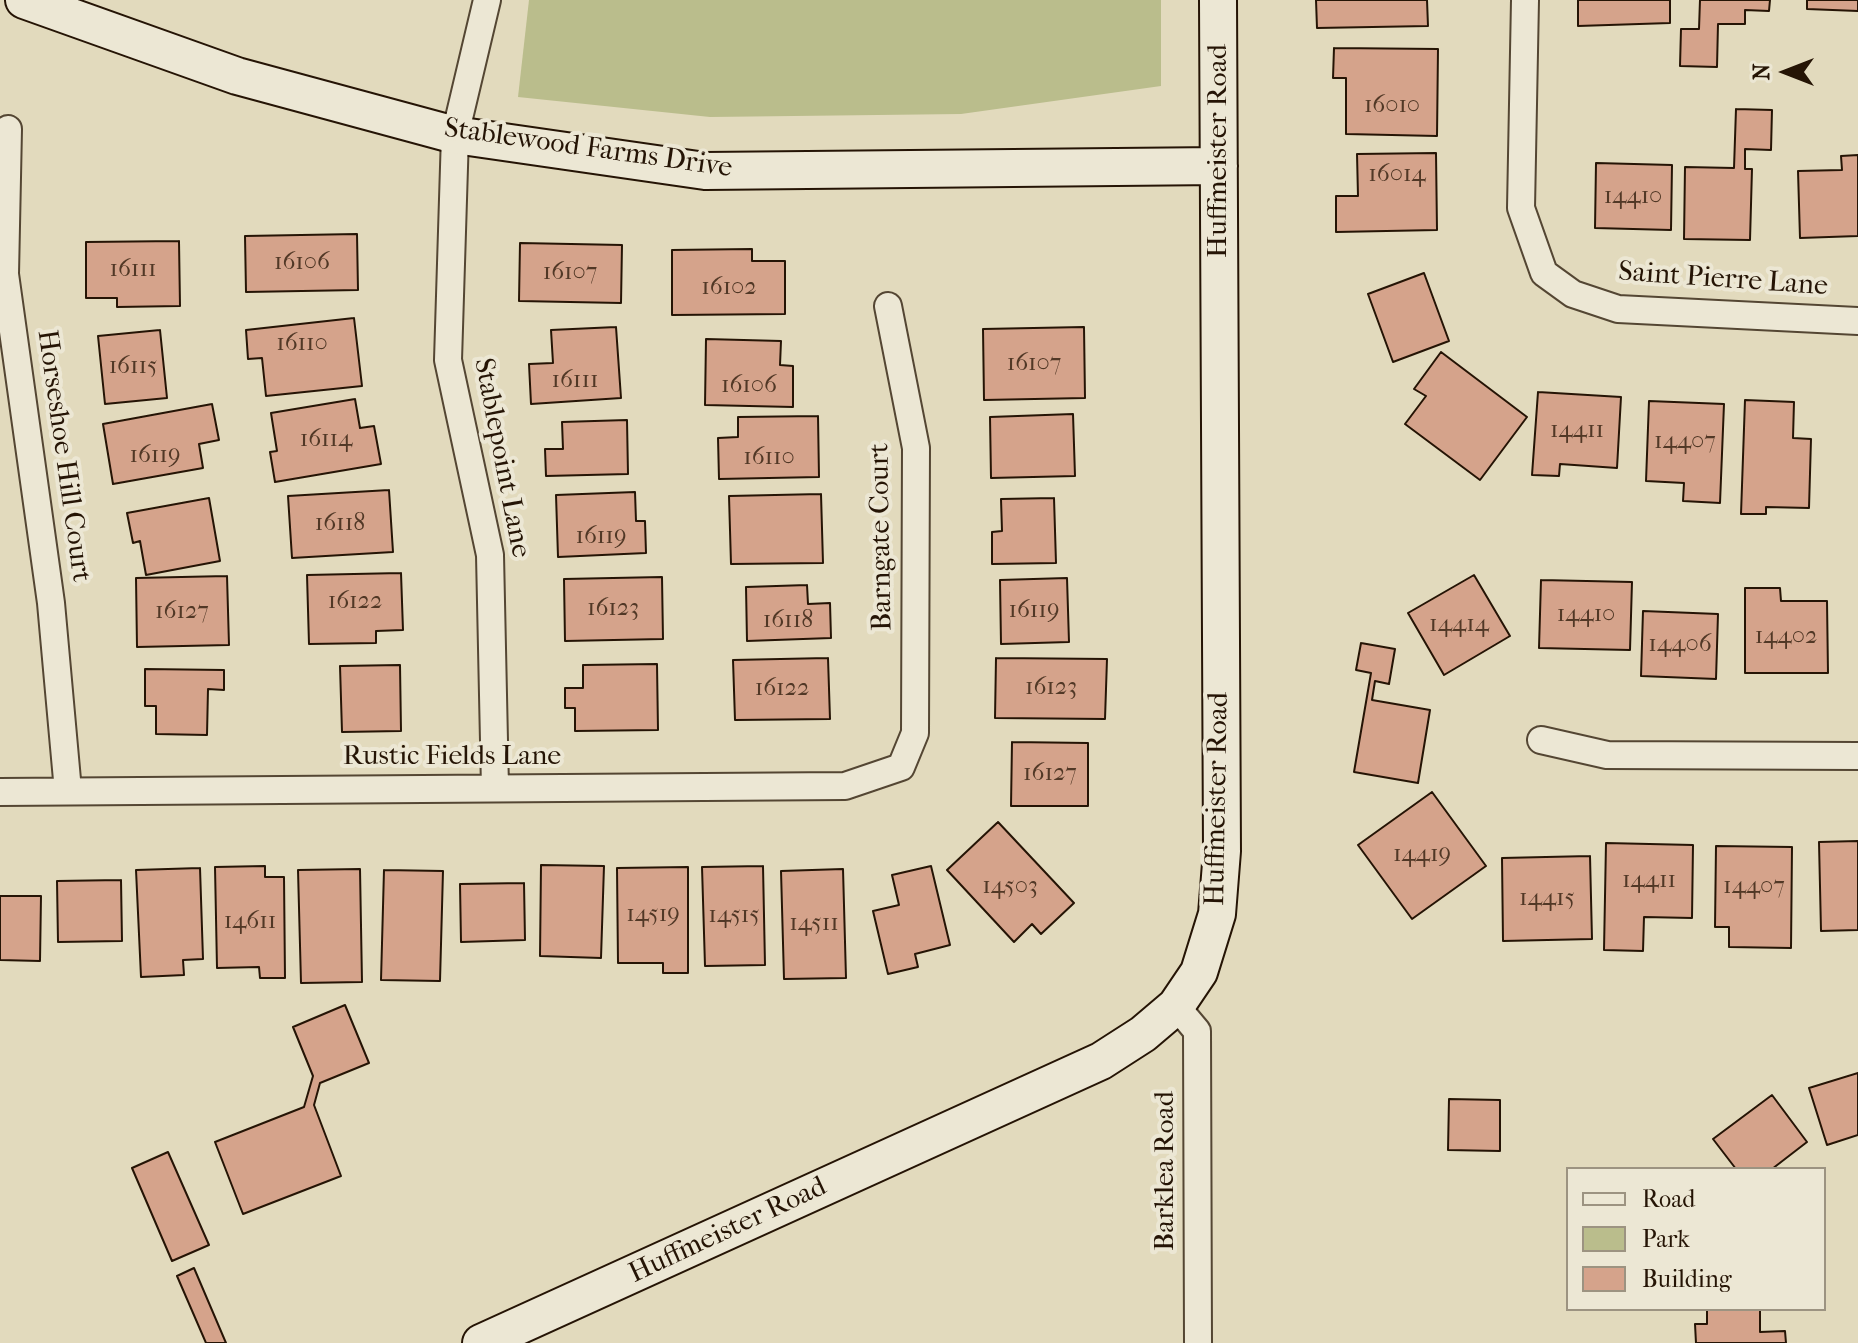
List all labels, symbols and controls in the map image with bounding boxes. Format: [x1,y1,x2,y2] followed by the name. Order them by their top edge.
[1746,32,1826,112] north arrow
[1202,44,1236,258] street label: Huffmeister Road
[1749,64,1775,80] text: N
[1364,92,1420,120] house number: 16010
[442,112,734,186] street label: Stablewood Farms Drive
[1368,161,1426,189] house number: 16014
[1604,183,1662,211] house number: 14410
[274,249,330,277] house number: 16106
[109,256,157,284] house number: 16111
[1617,256,1829,304] street label: Saint Pierre Lane
[543,259,597,287] house number: 16107
[701,274,757,302] house number: 16102
[29,328,97,584] street label: Horseshoe Hill Court
[276,330,328,358] house number: 16110
[1007,350,1061,378] house number: 16107
[109,353,157,381] house number: 16115
[465,355,537,561] street label: Stablepoint Lane
[551,367,599,395] house number: 16111
[721,372,777,400] house number: 16106
[1550,417,1604,445] house number: 14411
[300,426,352,454] house number: 16114
[1654,428,1716,456] house number: 14407
[129,442,181,470] house number: 16119
[864,443,900,631] street label: Barngate Court
[743,444,795,472] house number: 16110
[315,510,365,538] house number: 16118
[575,523,627,551] house number: 16119
[328,588,382,616] house number: 16122
[587,595,639,623] house number: 16123
[1008,597,1060,625] house number: 16119
[155,598,209,626] house number: 16127
[1557,601,1615,629] house number: 14410
[763,607,813,635] house number: 16118
[1429,611,1489,639] house number: 14414
[1755,623,1817,651] house number: 14402
[1648,631,1712,659] house number: 14406
[1025,674,1077,702] house number: 16123
[755,675,809,703] house number: 16122
[1199,692,1237,906] street label: Huffmeister Road
[343,740,561,774] street label: Rustic Fields Lane
[1023,760,1077,788] house number: 16127
[1393,841,1451,869] house number: 14419
[1622,867,1676,895] house number: 14411
[982,873,1038,901] house number: 14503
[1723,873,1785,901] house number: 14407
[1519,885,1575,913] house number: 14415
[626,901,680,929] house number: 14519
[708,902,760,930] house number: 14515
[224,908,276,936] house number: 14611
[789,910,839,938] house number: 14511
[1149,1091,1183,1251] street label: Barklea Road
[1566,1167,1826,1311] legend
[624,1171,832,1291] street label: Huffmeister Road
[1642,1185,1695,1213] text: Road
[1642,1225,1690,1253] text: Park
[1642,1265,1732,1293] text: Building

